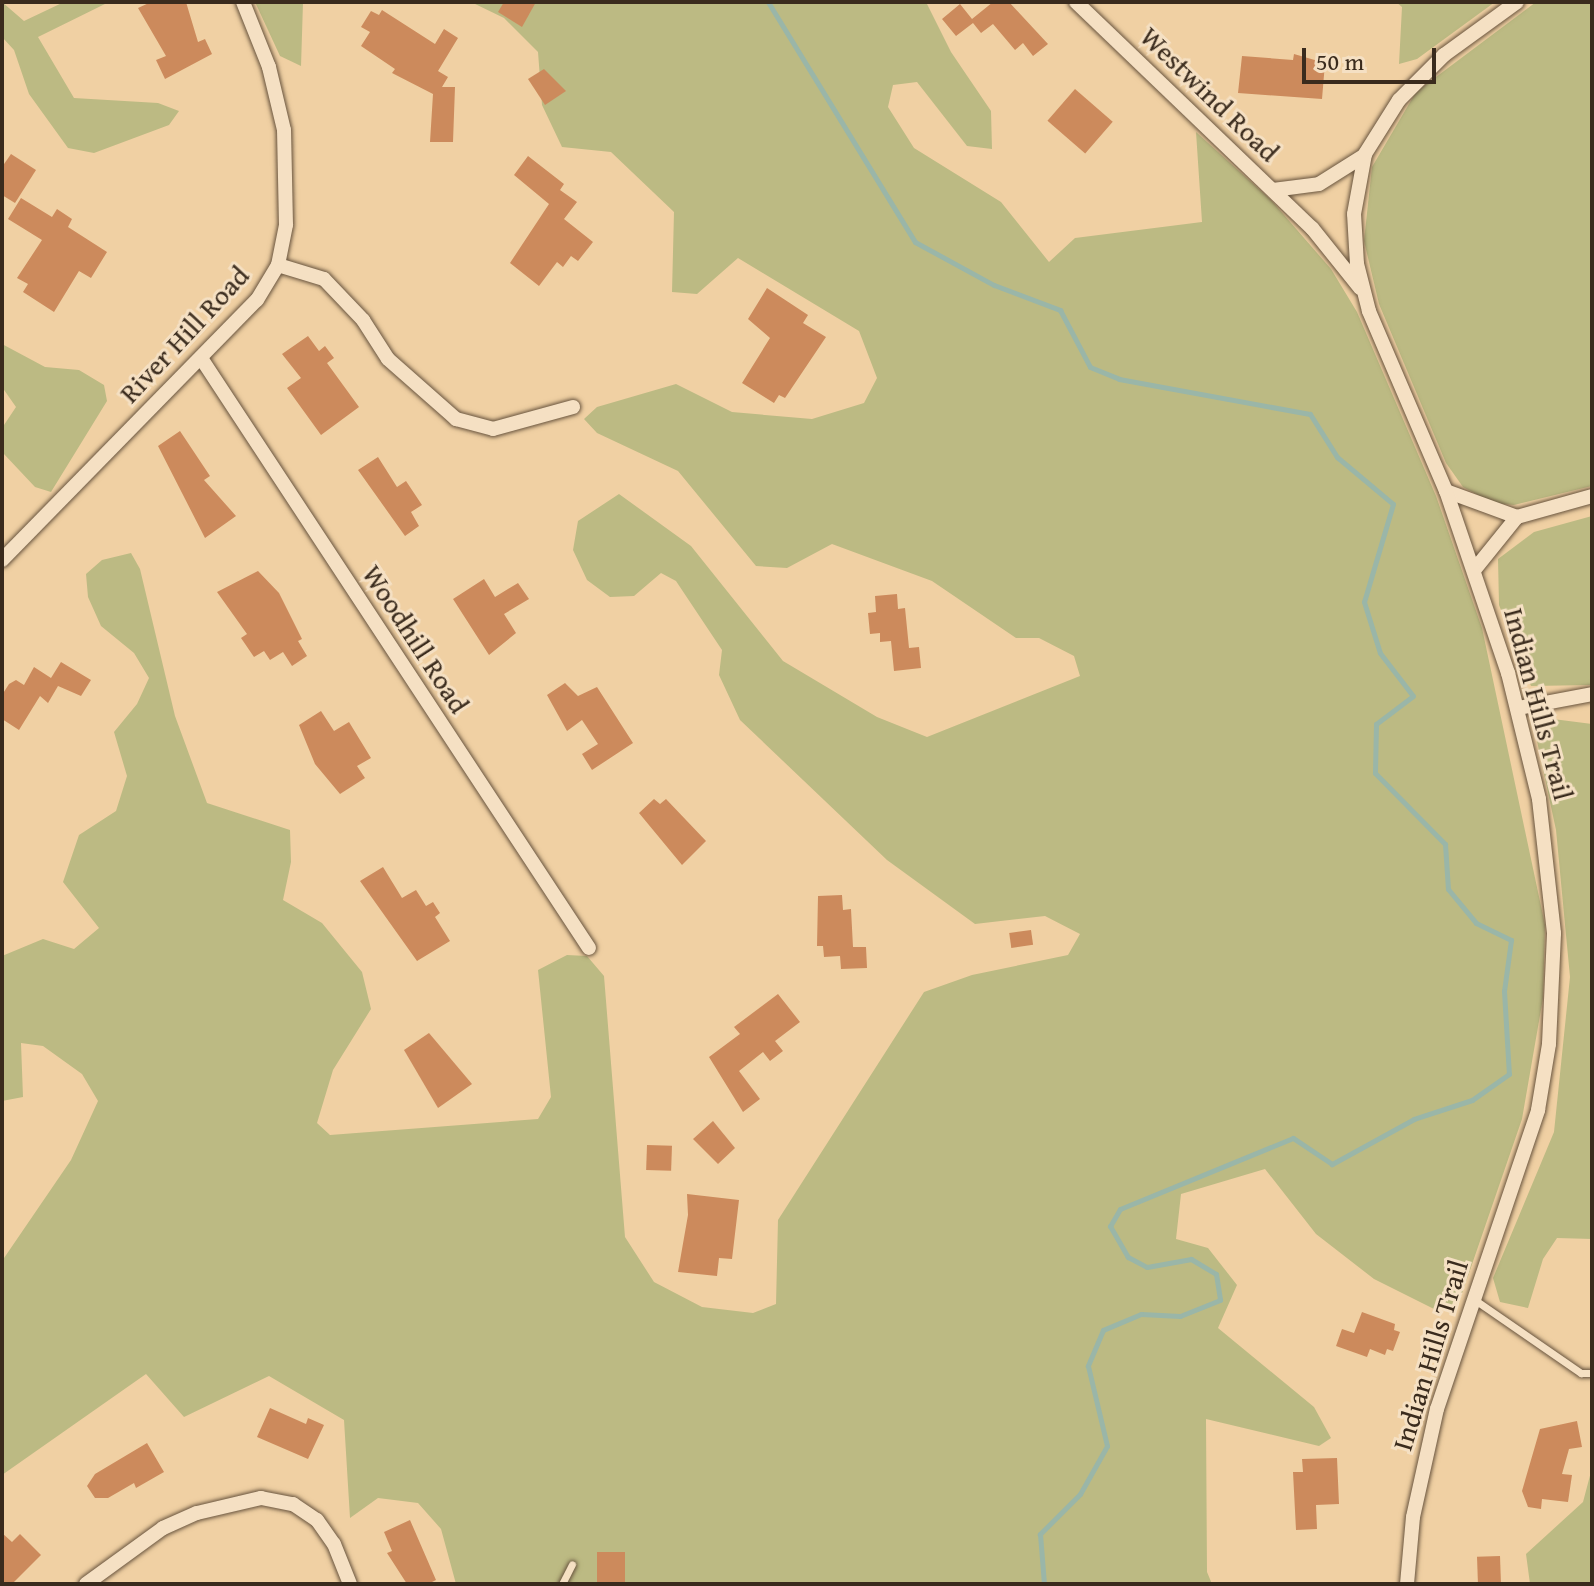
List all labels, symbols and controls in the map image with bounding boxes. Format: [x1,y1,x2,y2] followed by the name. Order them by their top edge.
[1134,19,1286,169] street label: Westwind Road
[1306,32,1440,82] scale bar
[1316,44,1364,79] text: 50 m
[112,259,256,409] street label: River Hill Road
[356,558,476,720] street label: Woodhill Road
[1497,604,1581,804] street label: Indian Hills Trail
[1385,1256,1475,1454] street label: Indian Hills Trail

